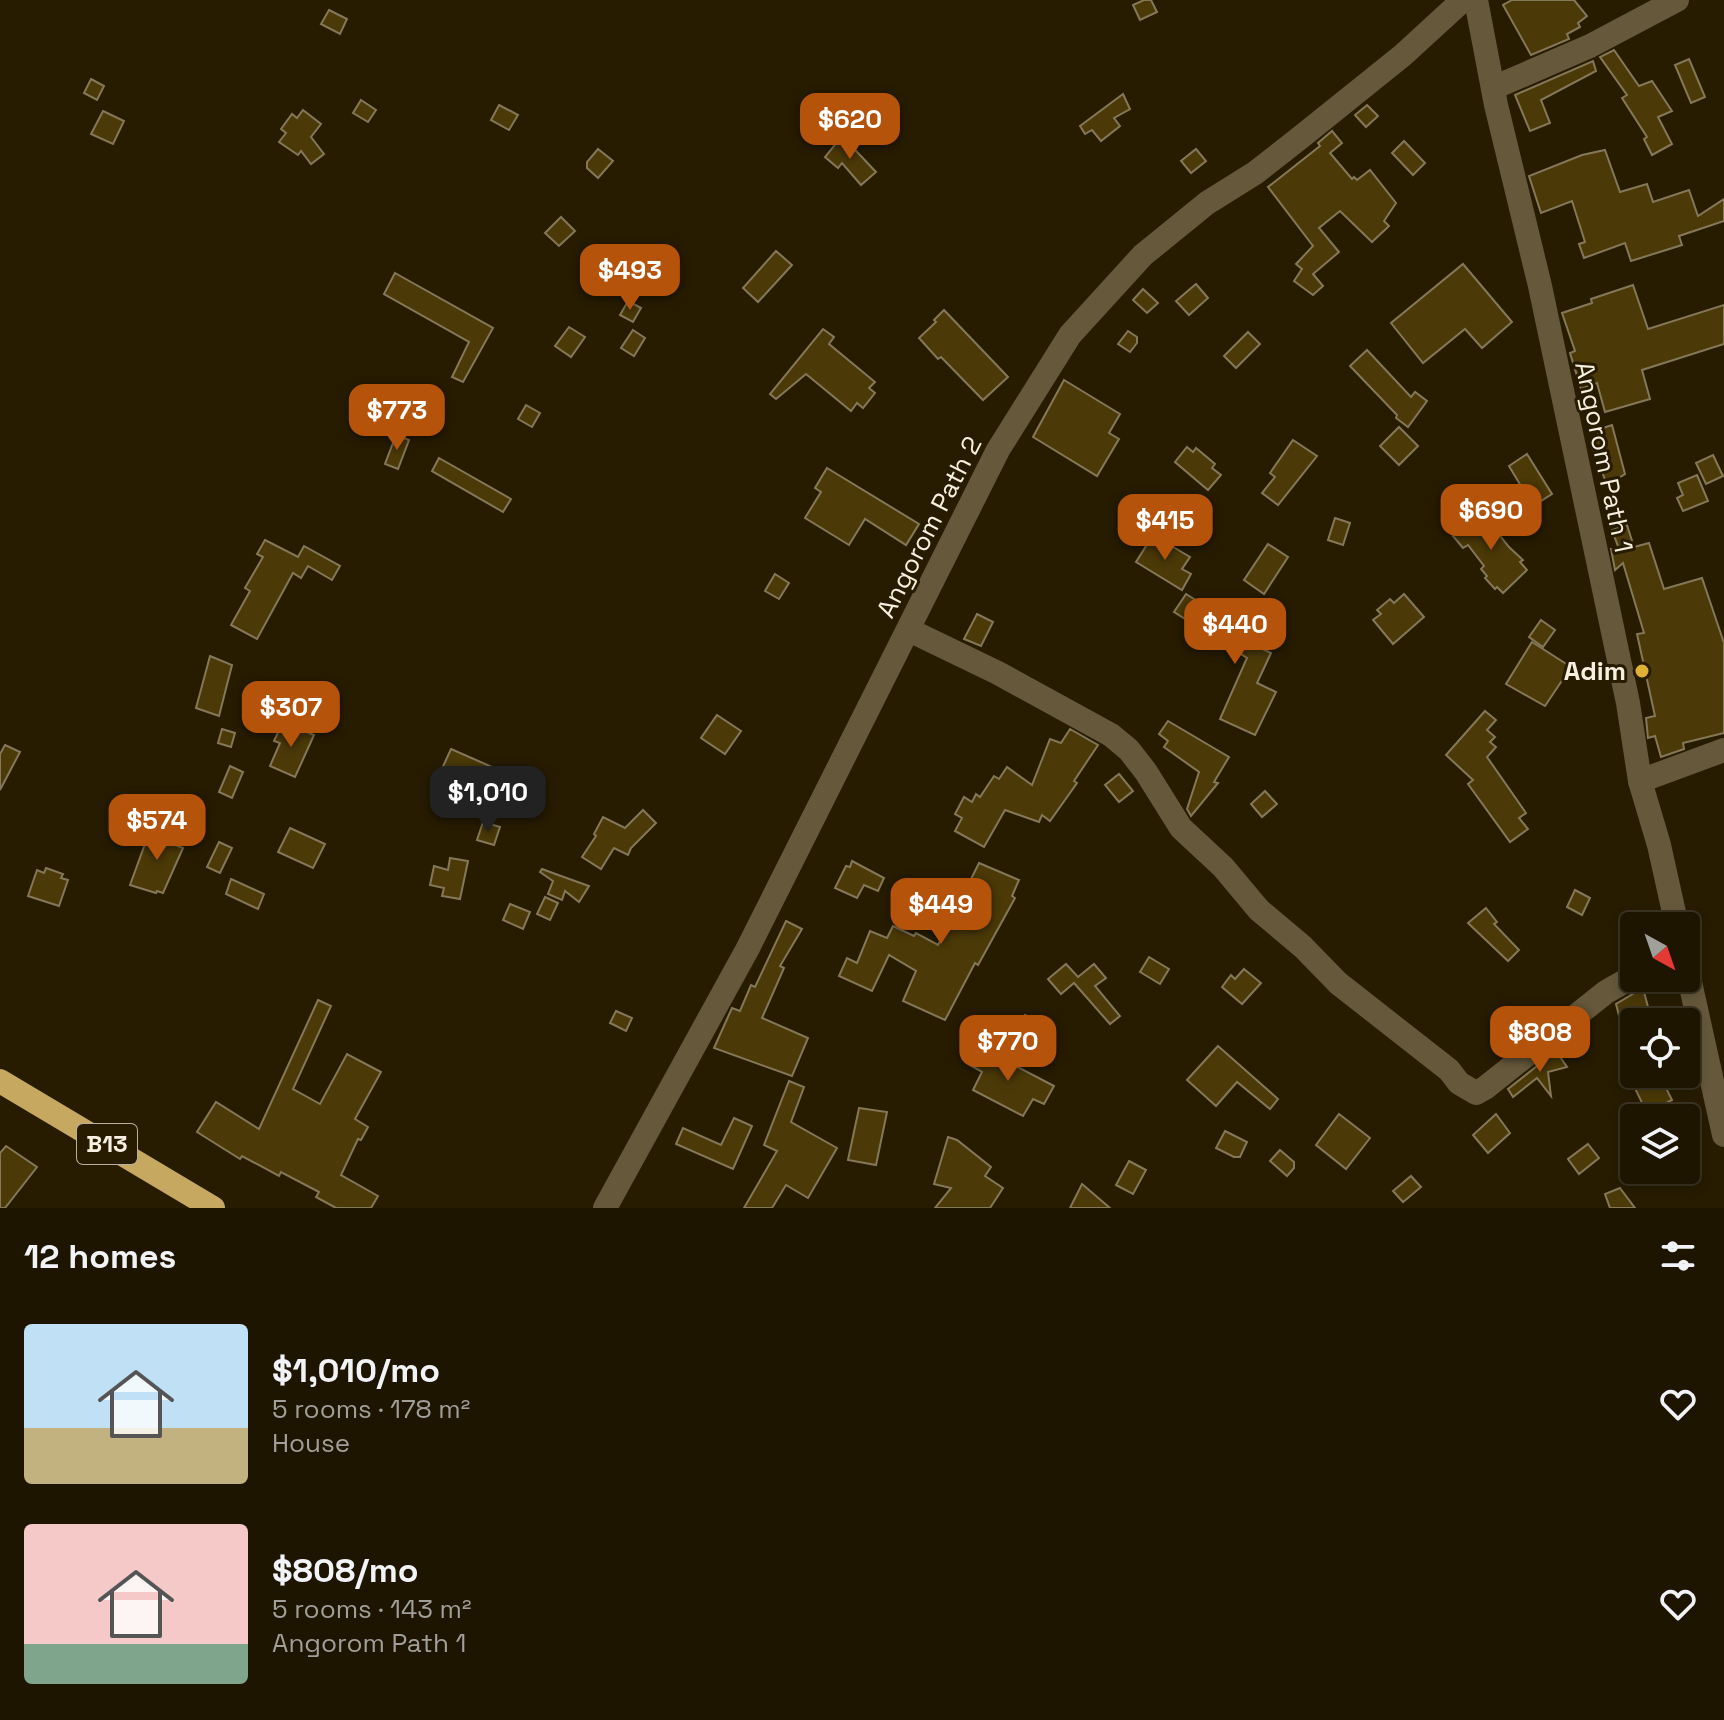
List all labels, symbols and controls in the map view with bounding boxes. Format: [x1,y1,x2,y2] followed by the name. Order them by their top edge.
[803,93,897,161] pin: $620
[818,102,882,136] text: $620
[583,244,677,312] pin: $493
[598,253,662,287] text: $493
[1567,358,1641,556] street label: Angorom Path 1
[350,384,444,452] pin: $773
[367,393,427,427] text: $773
[869,431,989,623] street label: Angorom Path 2
[1444,484,1538,552] pin: $690
[1459,493,1523,527] text: $690
[1118,494,1212,562] pin: $415
[1136,503,1194,537] text: $415
[1188,598,1282,666] pin: $440
[1202,607,1268,641] text: $440
[1564,654,1626,688] place label: Adim
[1633,662,1651,680] marker: Adim
[244,681,338,749] pin: $307
[260,690,322,724] text: $307
[423,766,553,834] pin: $1,010
[448,775,528,809] text: $1,010
[110,794,204,862] pin: $574
[127,803,187,837] text: $574
[894,878,988,946] pin: $449
[909,887,973,921] text: $449
[1620,912,1700,992] north arrow
[1620,912,1700,1184] map controls
[1493,1006,1587,1074] pin: $808
[1620,1008,1700,1088] button: locate
[961,1015,1055,1083] pin: $770
[1508,1015,1572,1049] text: $808
[977,1024,1039,1058] text: $770
[1620,1104,1700,1184] button: layers
[77,1124,137,1164] road number: B13
[1656,1234,1700,1278] icon: filters
[24,1235,176,1278] text: 12 homes
[272,1349,440,1392] text: $1,010/mo
[88,1356,184,1452] icon: home
[1656,1382,1700,1426] icon: heart
[272,1392,470,1426] text: 5 rooms · 178 m²
[272,1426,350,1460] text: House
[272,1549,418,1592] text: $808/mo
[88,1556,184,1652] icon: home
[1656,1582,1700,1626] icon: heart
[272,1592,471,1626] text: 5 rooms · 143 m²
[272,1626,466,1660] text: Angorom Path 1

